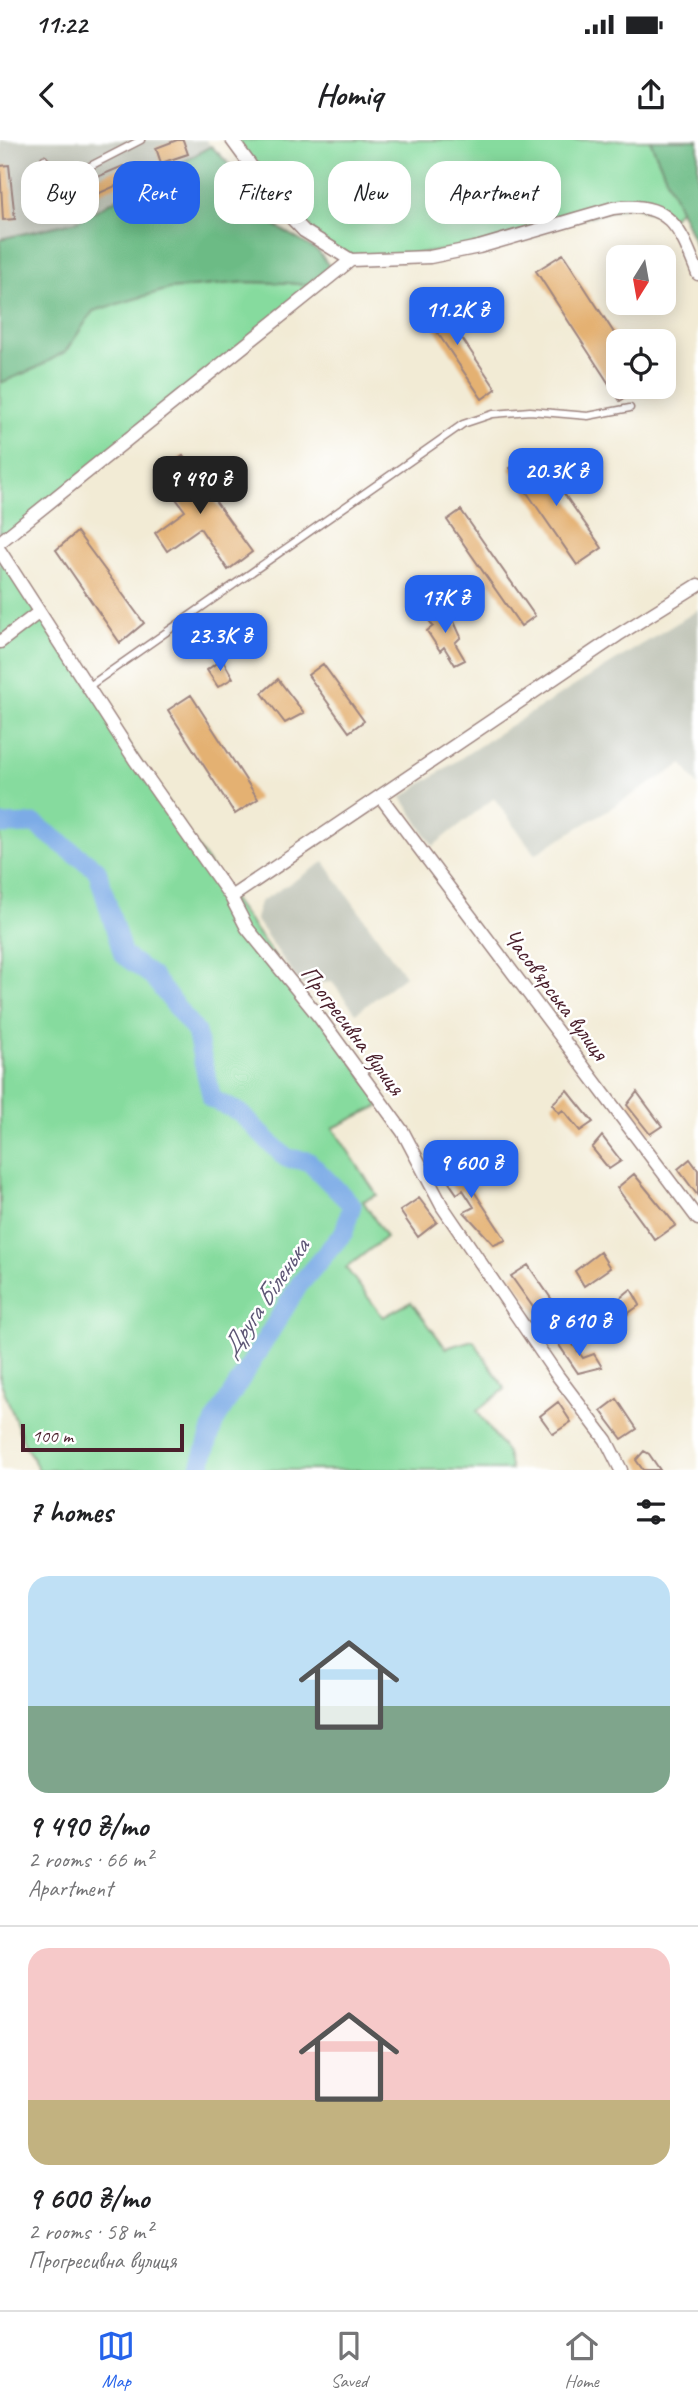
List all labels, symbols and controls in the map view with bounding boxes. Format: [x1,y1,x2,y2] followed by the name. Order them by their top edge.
[35,8,87,41] text: 11:22
[316,74,382,115] text: Homiq
[28,76,66,114] icon: back
[632,76,670,114] icon: share
[21,161,99,224] chip: Buy
[113,161,200,224] chip: Rent
[214,161,314,224] chip: Filters
[328,161,411,224] chip: New
[425,161,561,224] chip: Apartment
[606,245,676,315] north arrow
[606,245,676,399] map controls
[392,288,522,347] pin: 11.2K ₴
[425,295,489,324] text: 11.2K ₴
[606,329,676,399] button: locate
[491,448,621,508] pin: 20.3K ₴
[135,456,265,516] pin: 9 490 ₴
[524,456,588,485] text: 20.3K ₴
[169,464,231,493] text: 9 490 ₴
[396,575,494,635] pin: 17K ₴
[421,583,469,612] text: 17K ₴
[155,614,285,673] pin: 23.3K ₴
[188,621,252,650] text: 23.3K ₴
[497,922,616,1067] street label: Часов'ярська вулиця
[294,959,412,1102] street label: Прогресивна вулиця
[406,1140,536,1200] pin: 9 600 ₴
[439,1148,503,1177] text: 9 600 ₴
[213,1231,318,1364] water label: Друга Біленька
[514,1298,644,1358] pin: 8 610 ₴
[547,1306,611,1335] text: 8 610 ₴
[21,1421,184,1453] scale bar
[32,1424,73,1448] text: 100 m
[28,1493,113,1531] text: 7 homes
[632,1493,670,1531] icon: filters
[286,1622,412,1748] icon: home
[28,1807,148,1845] text: 9 490 ₴/mo
[28,1845,152,1874] text: 2 rooms · 66 m²
[28,1874,113,1903] text: Apartment
[286,1994,412,2120] icon: home
[28,2179,149,2217] text: 9 600 ₴/mo
[28,2217,152,2246] text: 2 rooms · 58 m²
[28,2246,177,2275] text: Прогресивна вулиця
[97,2327,135,2393] tab: Map
[330,2327,368,2393] tab: Saved
[563,2327,601,2393] tab: Home

